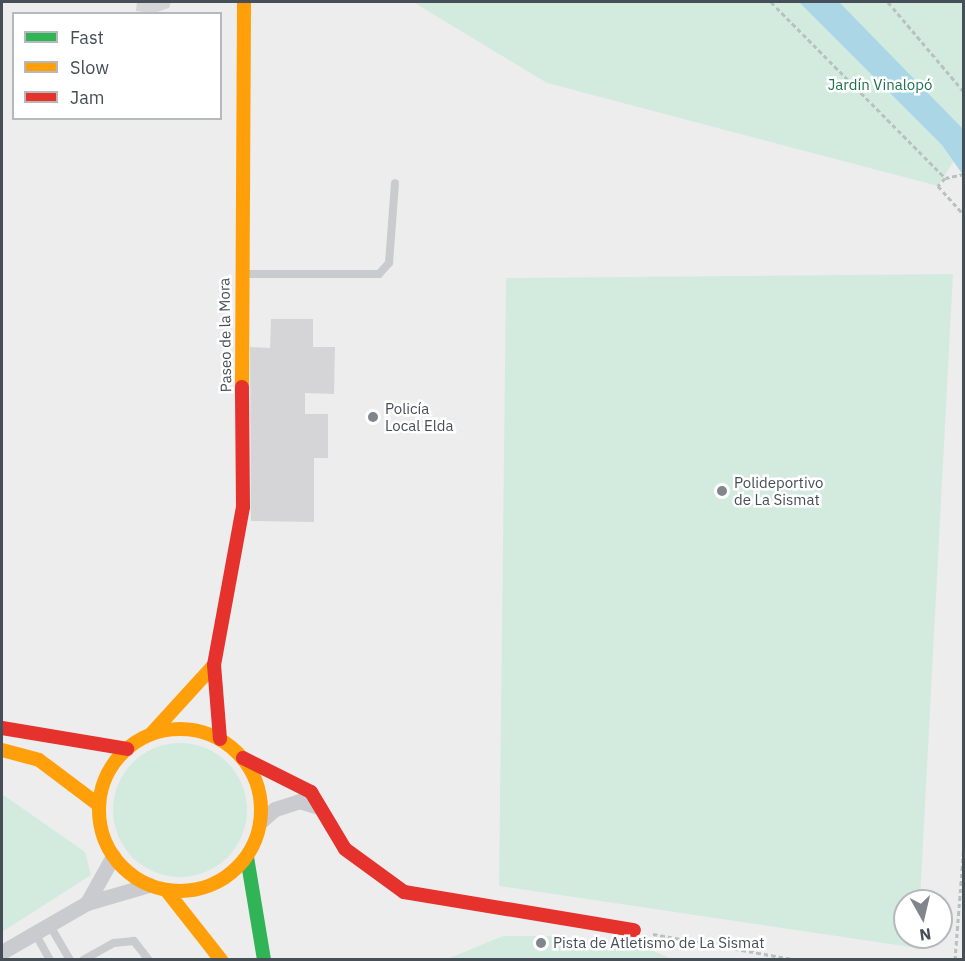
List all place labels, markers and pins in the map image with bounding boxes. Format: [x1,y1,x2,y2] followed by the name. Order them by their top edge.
[385,399,453,434] place label: Policía Local Elda
[366,410,380,424] marker: Policía Local Elda
[734,473,823,508] place label: Polideportivo de La Sismat
[715,484,729,498] marker: Polideportivo de La Sismat
[553,934,764,952] place label: Pista de Atletismo de La Sismat
[534,936,548,950] marker: Pista de Atletismo de La Sismat

